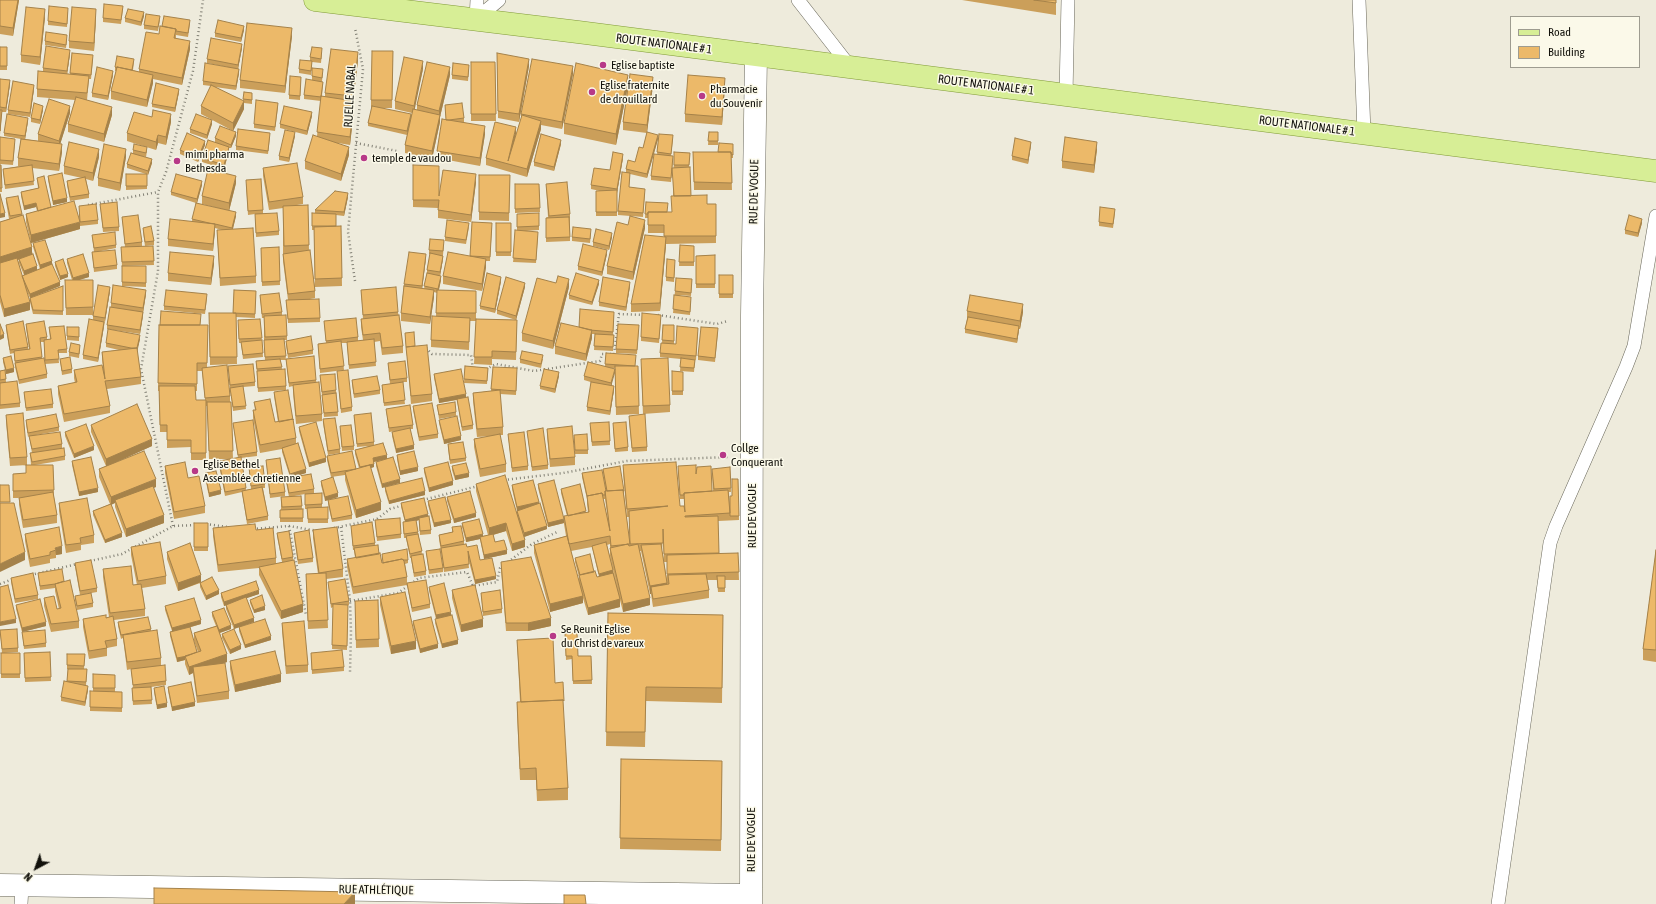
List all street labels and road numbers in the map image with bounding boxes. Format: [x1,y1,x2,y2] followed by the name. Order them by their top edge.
[615,31,713,57] street label: ROUTE NATIONALE # 1
[341,64,359,128] street label: RUELLE NABAL
[937,72,1035,98] street label: ROUTE NATIONALE # 1
[1258,113,1356,139] street label: ROUTE NATIONALE # 1
[746,160,762,224] street label: RUE DE VOGUE
[745,484,759,548] street label: RUE DE VOGUE
[744,808,758,872] street label: RUE DE VOGUE
[339,882,413,898] street label: RUE ATHLÉTIQUE

